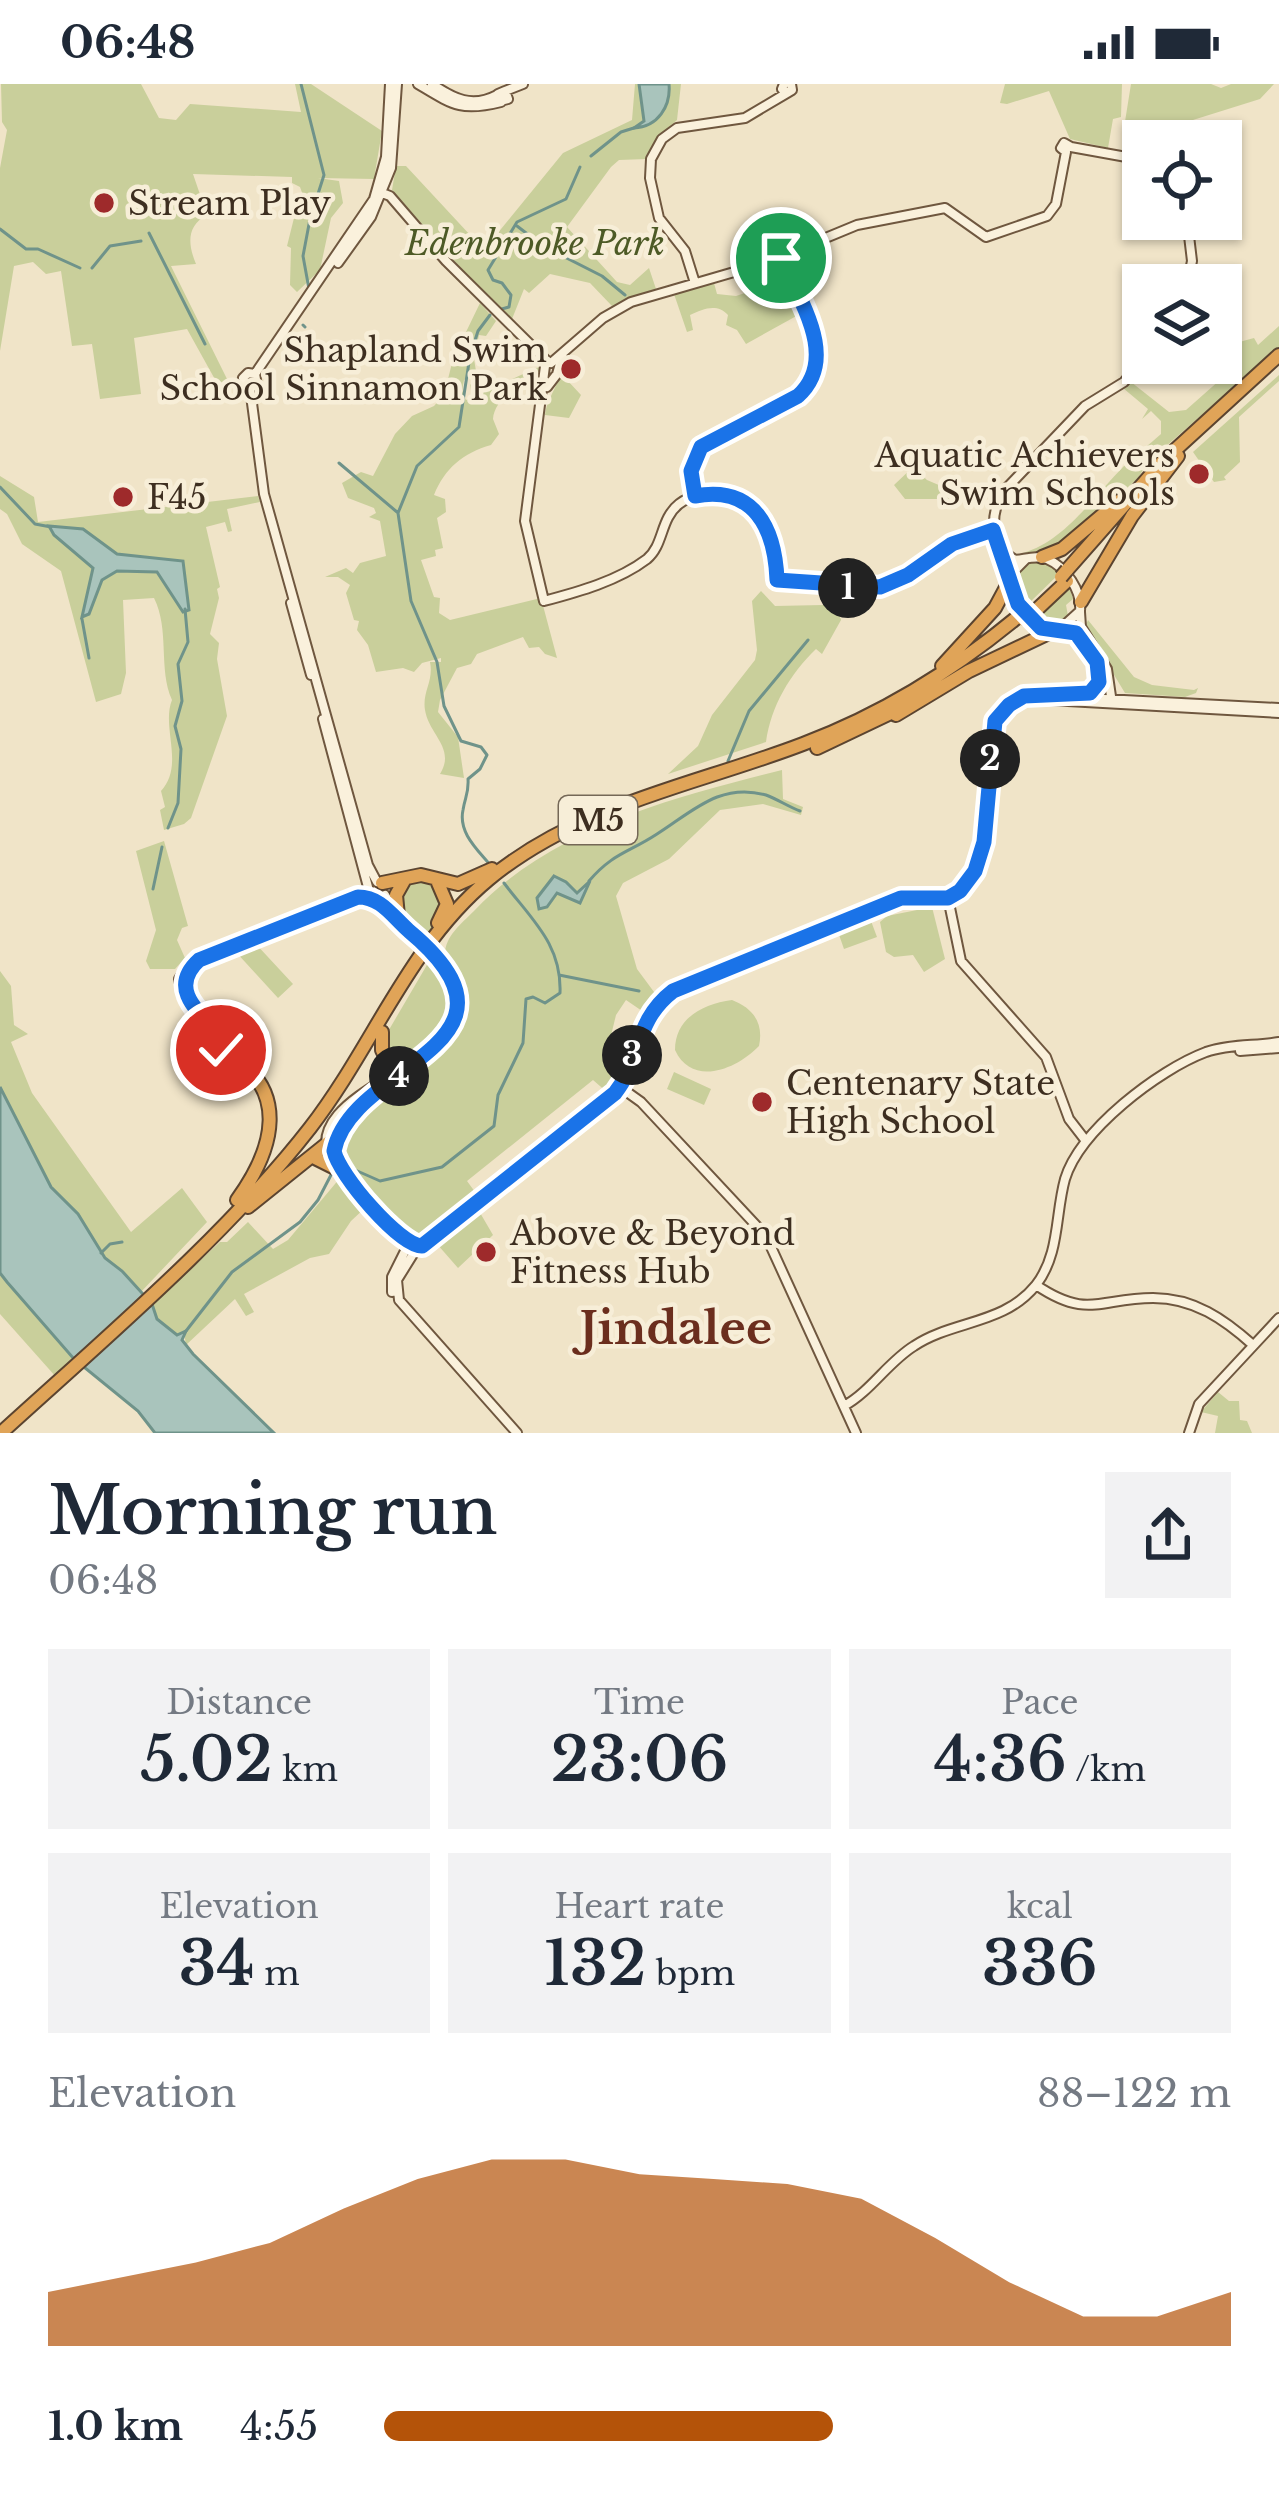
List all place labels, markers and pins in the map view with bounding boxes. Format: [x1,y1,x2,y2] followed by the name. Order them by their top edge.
[128,183,331,224] place label: Stream Play
[91,190,117,216] marker: Stream Play
[730,207,832,309] pin
[160,330,548,409] place label: Shapland Swim School Sinnamon Park
[558,356,584,382] marker: Shapland Swim School Sinnamon Park
[873,435,1175,514] place label: Aquatic Achievers Swim Schools
[1186,461,1212,487] marker: Aquatic Achievers Swim Schools
[147,477,206,518] place label: F45
[110,484,136,510] marker: F45
[818,558,878,618] pin: 1
[960,729,1020,789] pin: 2
[170,999,272,1101] pin
[602,1025,662,1085] pin: 3
[369,1046,429,1106] pin: 4
[786,1063,1055,1142] place label: Centenary State High School
[749,1089,775,1115] marker: Centenary State High School
[509,1213,795,1292] place label: Above & Beyond Fitness Hub
[473,1239,499,1265] marker: Above & Beyond Fitness Hub

